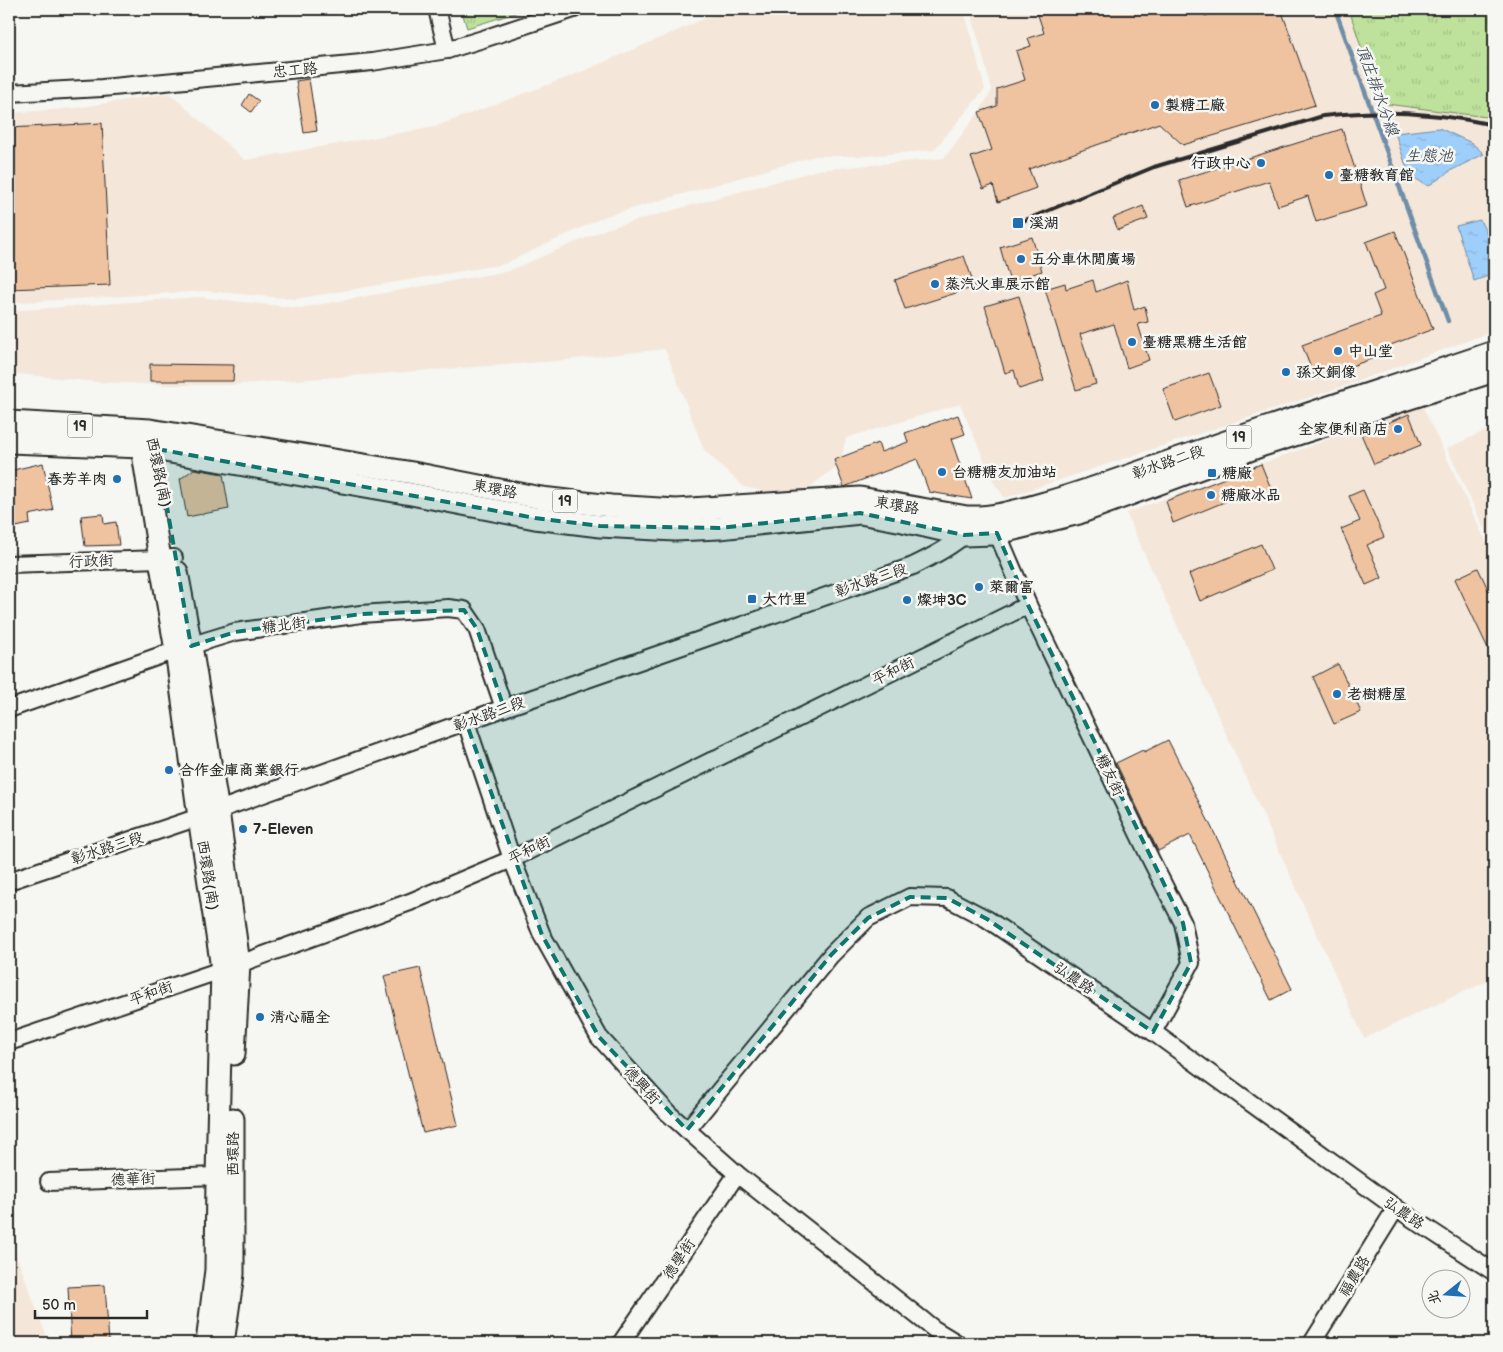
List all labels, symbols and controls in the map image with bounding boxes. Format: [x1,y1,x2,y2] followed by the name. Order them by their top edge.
[1351,42,1402,140] water label: 頂庄排水分線
[272,59,318,82] street label: 忠工路
[1165,96,1225,115] place label: 製糖工廠
[1149,99,1161,111] marker: 製糖工廠
[1405,147,1454,166] water label: 生態池
[1191,154,1251,173] place label: 行政中心
[1255,157,1267,169] marker: 行政中心
[1339,166,1414,185] place label: 臺糖教育館
[1323,169,1335,181] marker: 臺糖教育館
[1029,214,1059,233] place label: 溪湖
[1011,216,1025,230] marker: 溪湖
[1031,250,1136,269] place label: 五分車休閒廣場
[1015,253,1027,265] marker: 五分車休閒廣場
[945,275,1050,294] place label: 蒸汽火車展示館
[929,278,941,290] marker: 蒸汽火車展示館
[1142,333,1247,352] place label: 臺糖黑糖生活館
[1126,336,1138,348] marker: 臺糖黑糖生活館
[1348,342,1393,361] place label: 中山堂
[1332,345,1344,357] marker: 中山堂
[1296,363,1356,382] place label: 孫文銅像
[1280,366,1292,378] marker: 孫文銅像
[68,414,92,438] road number: 19
[1298,420,1388,439] place label: 全家便利商店
[1392,423,1404,435] marker: 全家便利商店
[1226,426,1252,448] road number: 19
[142,435,175,509] street label: 西環路(南)
[1130,441,1207,484] street label: 彰水路二段
[952,463,1057,482] place label: 台糖糖友加油站
[1222,464,1252,483] place label: 糖廠
[936,466,948,478] marker: 台糖糖友加油站
[1206,467,1218,479] marker: 糖廠
[47,470,107,489] place label: 春芳羊肉
[111,473,123,485] marker: 春芳羊肉
[471,476,519,503] street label: 東環路
[1221,486,1281,505] place label: 糖廠冰品
[1205,489,1217,501] marker: 糖廠冰品
[552,490,578,512] road number: 19
[873,492,921,519] street label: 東環路
[68,551,114,572] street label: 行政街
[833,559,910,602] street label: 彰水路三段
[989,578,1034,597] place label: 萊爾富
[973,581,985,593] marker: 萊爾富
[762,590,807,609] place label: 大竹里
[917,591,967,610] place label: 燦坤3C
[746,593,758,605] marker: 大竹里
[901,594,913,606] marker: 燦坤3C
[260,613,308,638] street label: 糖北街
[869,653,918,690] street label: 平和街
[1347,685,1407,704] place label: 老樹糖屋
[1331,688,1343,700] marker: 老樹糖屋
[451,693,528,736] street label: 彰水路三段
[1091,751,1128,800] street label: 糖友街
[179,761,299,780] place label: 合作金庫商業銀行
[163,764,175,776] marker: 合作金庫商業銀行
[253,820,313,839] place label: 7-Eleven
[237,823,249,835] marker: 7-Eleven
[69,828,146,869] street label: 彰水路三段
[505,832,554,869] street label: 平和街
[193,839,222,912] street label: 西環路(南)
[1050,958,1098,999] street label: 弘農路
[127,977,176,1010] street label: 平和街
[270,1008,330,1027] place label: 清心福全
[254,1011,266,1023] marker: 清心福全
[620,1062,664,1108] street label: 德興街
[224,1131,243,1177] street label: 西環路
[110,1169,156,1190] street label: 德華街
[1380,1193,1428,1234] street label: 弘農路
[659,1235,700,1283] street label: 德學街
[1335,1252,1374,1300] street label: 福農路
[1420,1270,1470,1320] north arrow
[35,1287,148,1319] scale bar
[1424,1288,1444,1307] text: 北
[42,1296,76,1315] text: 50 m

